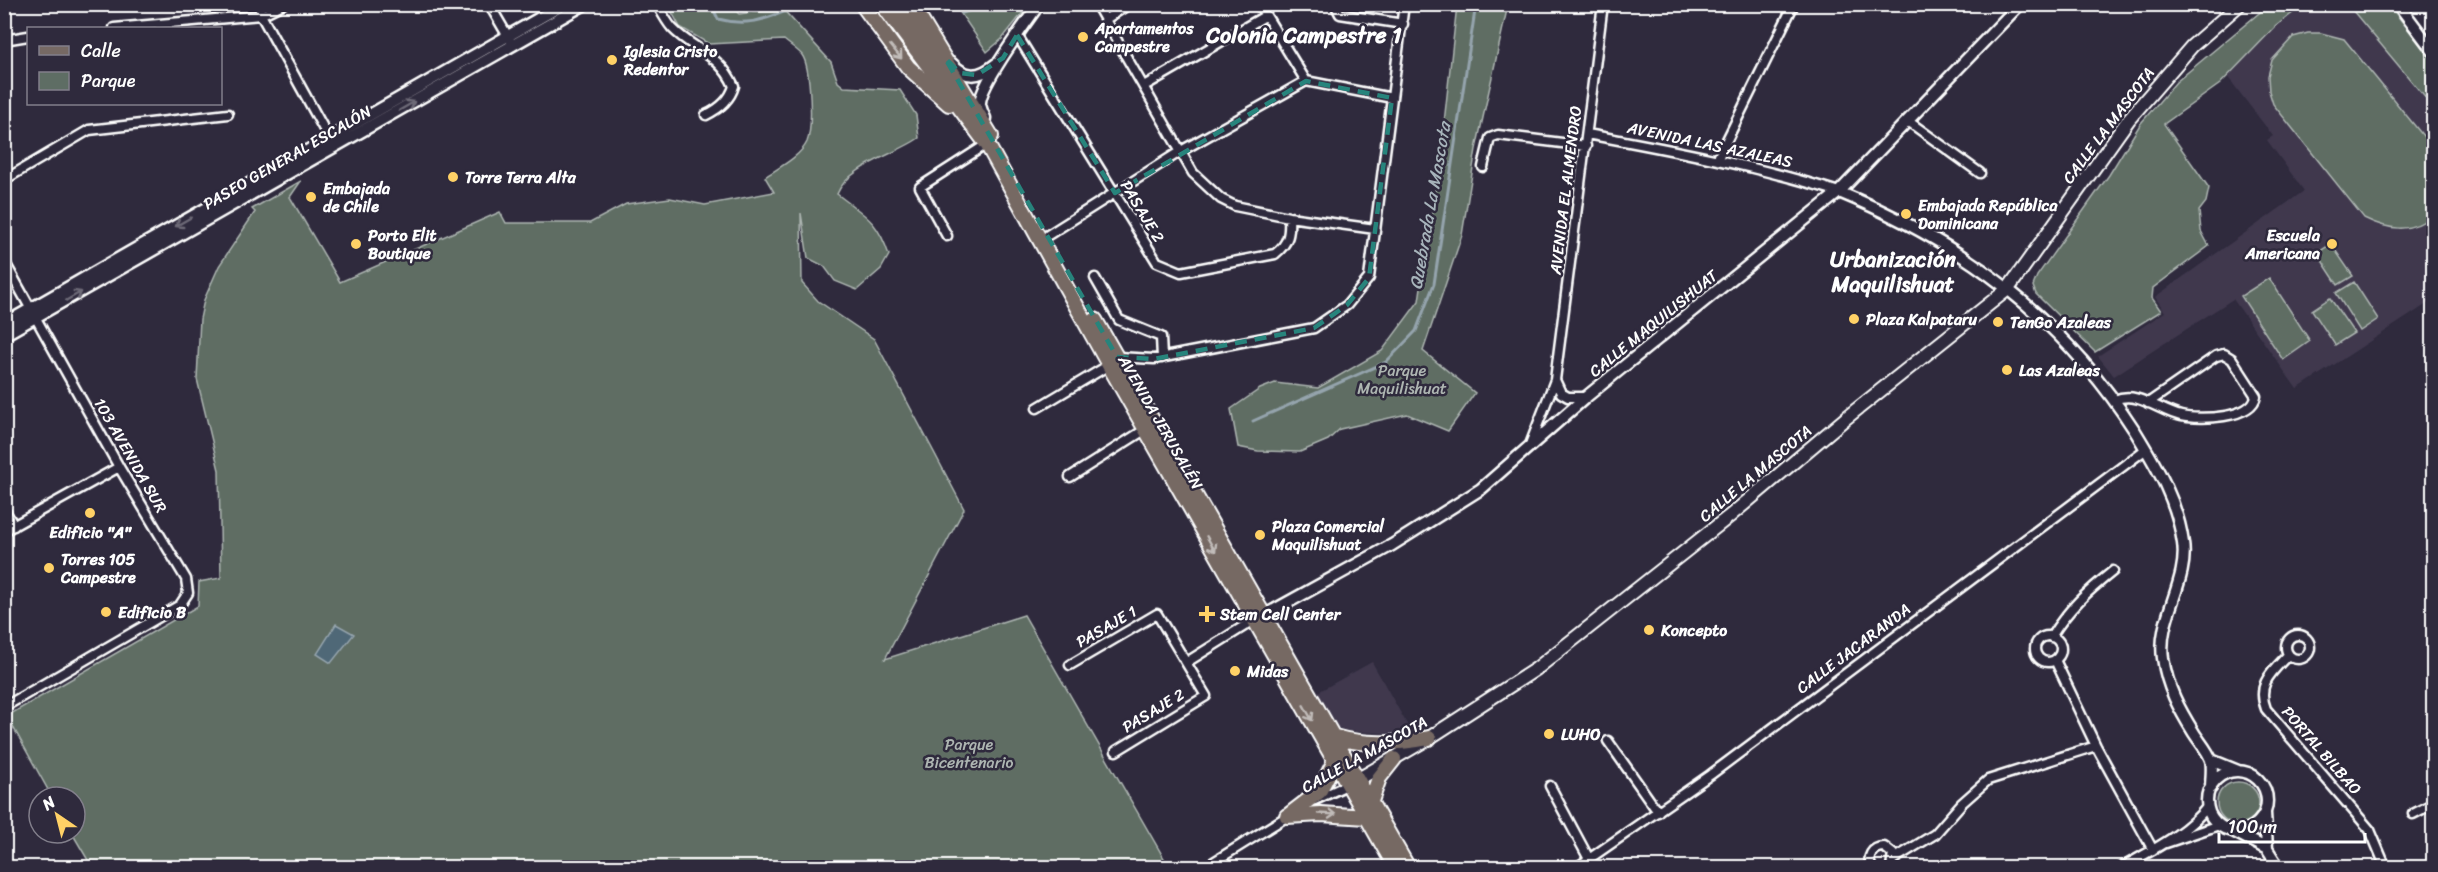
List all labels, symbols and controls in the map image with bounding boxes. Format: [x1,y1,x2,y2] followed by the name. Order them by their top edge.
[1094,14,1194,61] place label: Apartamentos Campestre
[1205,16,1402,55] district label: Colonia Campestre 1
[27,27,222,105] legend
[1076,30,1090,44] marker: Apartamentos Campestre
[81,35,121,67] text: Calle
[623,37,718,84] place label: Iglesia Cristo Redentor
[889,44,903,59] one-way arrow
[605,53,619,67] marker: Iglesia Cristo Redentor
[2055,61,2162,190] street label: CALLE LA MASCOTA
[81,65,136,97] text: Parque
[197,97,377,218] street label: PASEO GENERAL ESCALÓN
[398,99,415,111] one-way arrow
[1541,104,1590,277] street label: AVENIDA EL ALMENDRO
[1624,113,1795,176] street label: AVENIDA LAS AZALEAS
[1400,118,1461,292] water label: Quebrada La Mascota
[465,163,577,192] place label: Torre Terra Alta
[446,170,460,184] marker: Torre Terra Alta
[323,174,391,221] place label: Embajada de Chile
[1112,174,1173,248] street label: PASAJE 2
[304,190,318,204] marker: Embajada de Chile
[1918,191,2059,238] place label: Embajada República Dominicana
[1899,207,1913,221] marker: Embajada República Dominicana
[175,216,192,228] one-way arrow
[368,221,437,268] place label: Porto Elit Boutique
[2244,221,2321,268] place label: Escuela Americana
[349,237,363,251] marker: Porto Elit Boutique
[2325,237,2339,251] marker: Escuela Americana
[1830,240,1956,304] district label: Urbanización Maquilishuat
[1582,261,1725,385] street label: CALLE MAQUILISHUAT
[65,289,82,301] one-way arrow
[1866,305,1977,334] place label: Plaza Kalpataru
[2010,308,2112,337] place label: TenGo Azaleas
[1847,312,1861,326] marker: Plaza Kalpataru
[1991,315,2005,329] marker: TenGo Azaleas
[1109,348,1212,496] street label: AVENIDA JERUSALÉN
[1357,356,1447,403] park label: Parque Maquilishuat
[2019,356,2100,385] place label: Las Azaleas
[2000,363,2014,377] marker: Las Azaleas
[86,392,176,519] street label: 103 AVENIDA SUR
[1692,417,1818,530] street label: CALLE LA MASCOTA
[83,506,97,520] marker: Edificio "A"
[1271,512,1386,559] place label: Plaza Comercial Maquilishuat
[49,518,132,547] place label: Edificio "A"
[1253,528,1267,542] marker: Plaza Comercial Maquilishuat
[1205,535,1217,552] one-way arrow
[60,545,136,592] place label: Torres 105 Campestre
[42,561,56,575] marker: Torres 105 Campestre
[1790,595,1917,701] street label: CALLE JACARANDA
[1070,597,1142,656] street label: PASAJE 1
[118,598,187,627] place label: Edificio B
[1219,600,1342,629] place label: Stem Cell Center
[99,605,113,619] marker: Edificio B
[1198,605,1216,623] marker: Stem Cell Center
[1660,616,1727,645] place label: Koncepto
[1642,623,1656,637] marker: Koncepto
[1246,657,1289,686] place label: Midas
[1228,664,1242,678] marker: Midas
[1116,680,1190,741] street label: PASAJE 2
[2274,699,2369,802] street label: PORTAL BILBAO
[1302,704,1314,721] one-way arrow
[1296,708,1433,801] street label: CALLE LA MASCOTA
[1561,720,1601,749] place label: LUHO
[1542,727,1556,741] marker: LUHO
[924,730,1014,777] park label: Parque Bicentenario
[27,785,87,845] north arrow
[35,788,62,819] text: N
[2219,806,2364,844] scale bar
[1317,809,1337,820] one-way arrow
[2228,811,2277,843] text: 100 m

